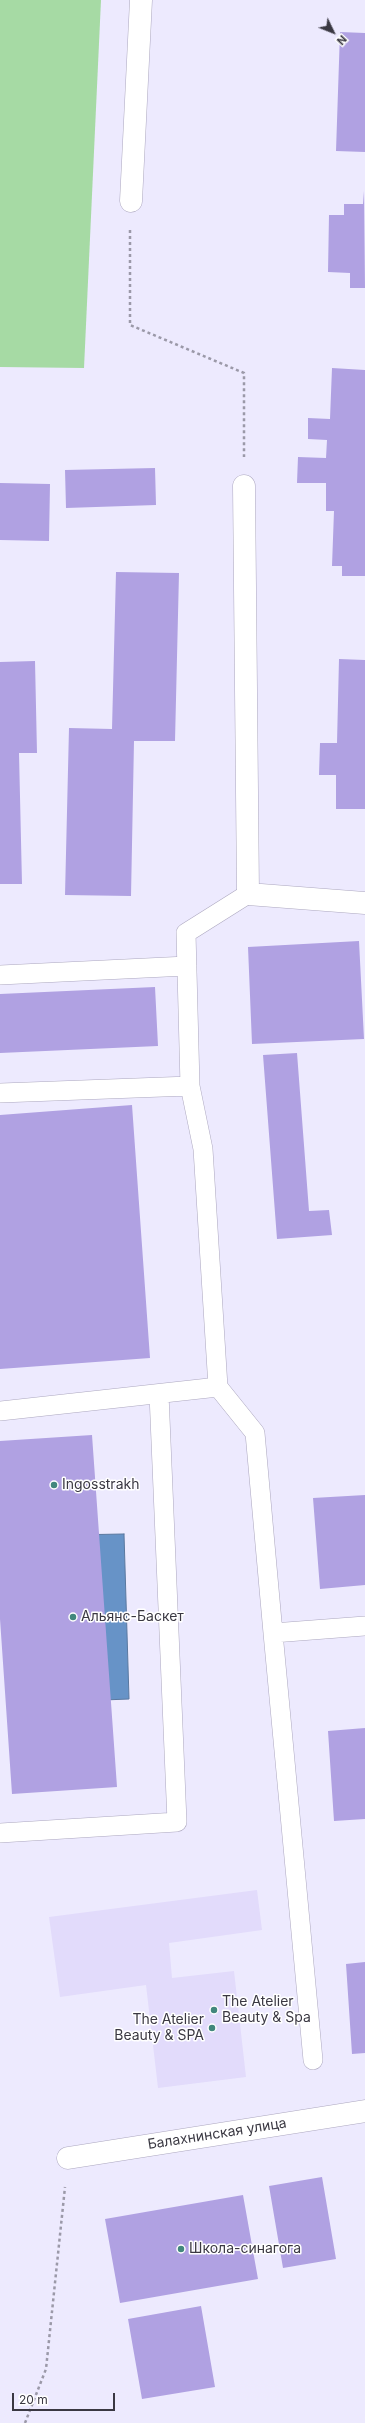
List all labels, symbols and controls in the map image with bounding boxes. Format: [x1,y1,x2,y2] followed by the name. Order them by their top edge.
[313,12,353,52] north arrow
[334,32,350,48] text: N
[62,1477,139,1493] place label: Ingosstrakh
[49,1480,59,1490] marker: Ingosstrakh
[81,1609,184,1625] place label: Альянс-Баскет
[68,1612,78,1622] marker: Альянс-Баскет
[222,1994,311,2026] place label: The Atelier Beauty & Spa
[209,2005,219,2015] marker: The Atelier Beauty & Spa
[114,2012,204,2044] place label: The Atelier Beauty & SPA
[207,2023,217,2033] marker: The Atelier Beauty & SPA
[146,2115,288,2153] street label: Балахнинская улица
[189,2241,301,2257] place label: Школа-синагога
[176,2244,186,2254] marker: Школа-синагога
[14,2385,117,2411] scale bar
[19,2392,48,2407] text: 20 m

